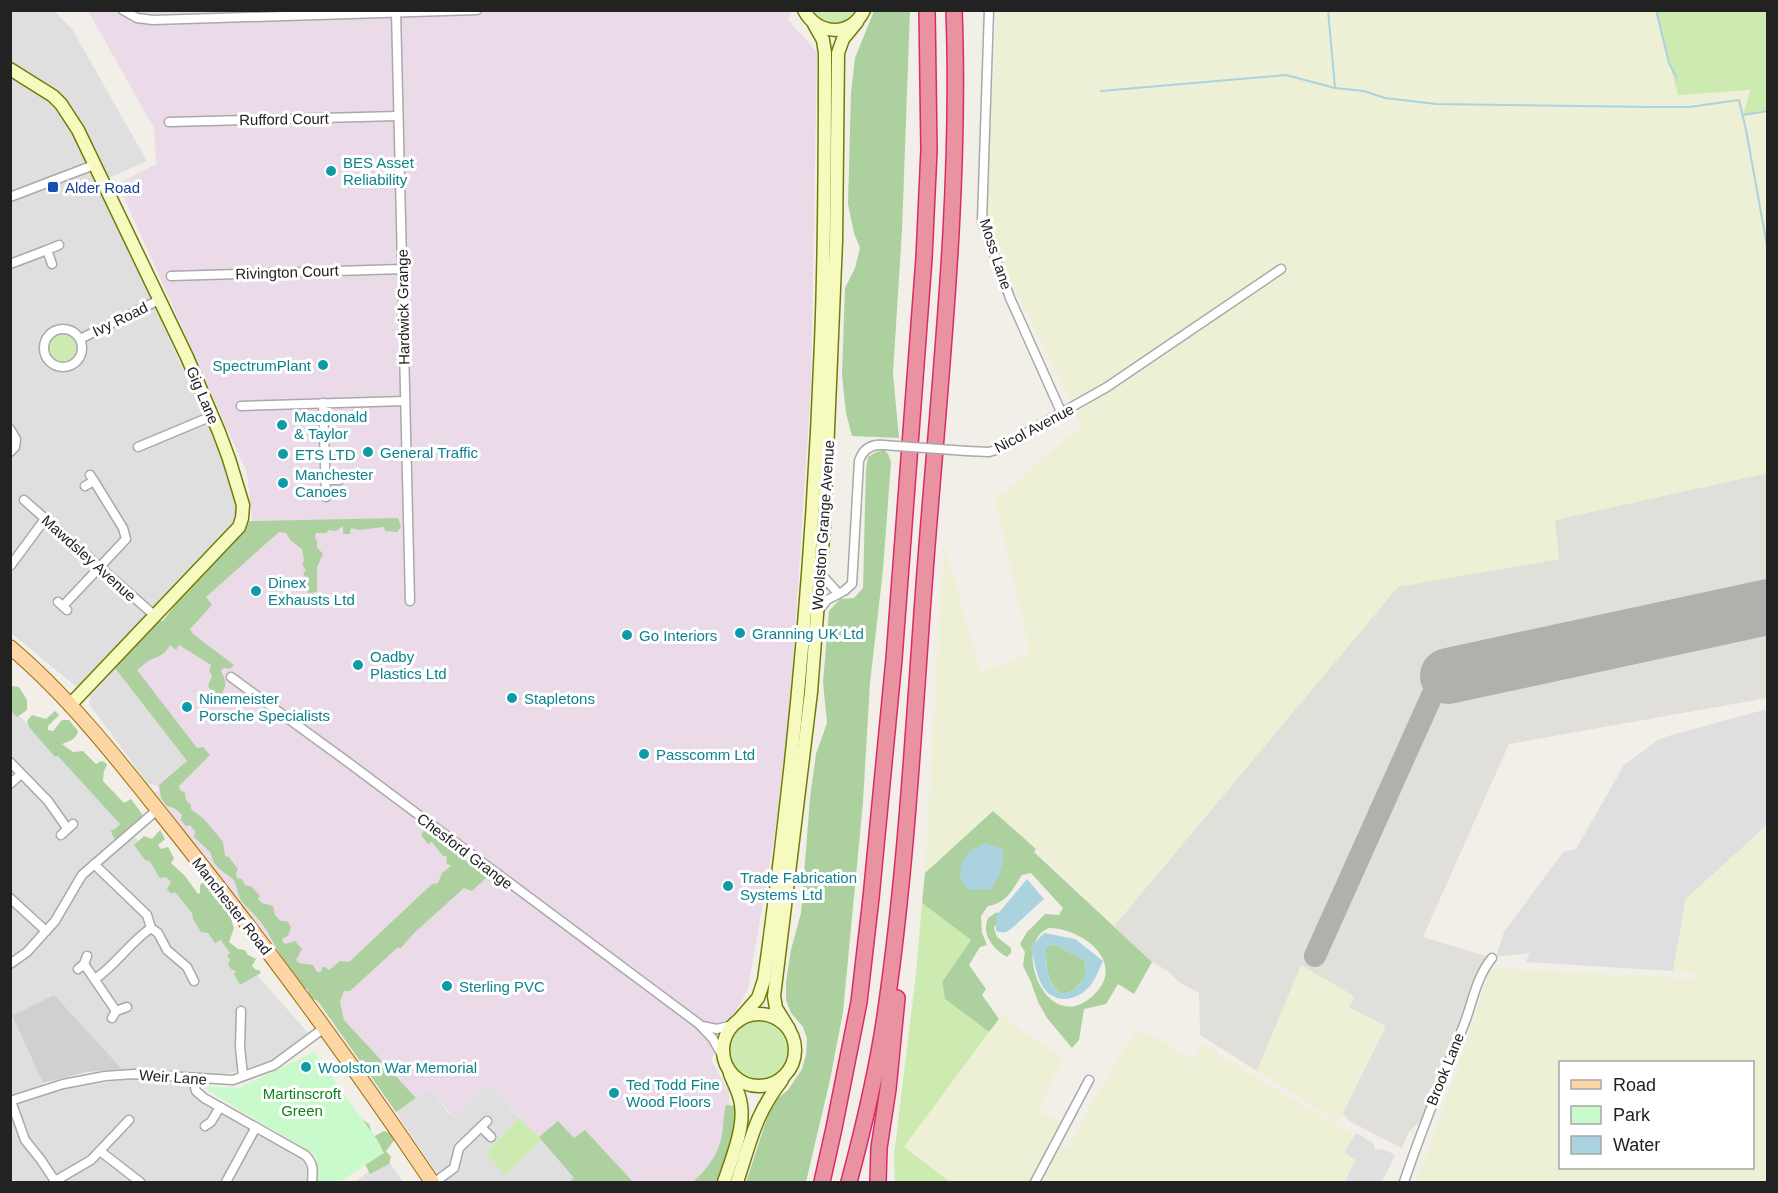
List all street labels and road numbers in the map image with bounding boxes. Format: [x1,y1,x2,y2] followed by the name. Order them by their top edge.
[239,110,330,128] street label: Rufford Court
[977,216,1015,292] street label: Moss Lane
[393,249,413,365] street label: Hardwick Grange
[235,262,340,282] street label: Rivington Court
[90,298,150,340] street label: Ivy Road
[183,364,223,426] street label: Gig Lane
[991,400,1077,456] street label: Nicol Avenue
[809,439,837,611] street label: Woolston Grange Avenue
[38,511,140,605] street label: Mawdsley Avenue
[414,810,516,892] street label: Chesford Grange
[189,854,275,958] street label: Manchester Road
[1423,1030,1467,1108] street label: Brook Lane
[138,1066,208,1088] street label: Weir Lane

